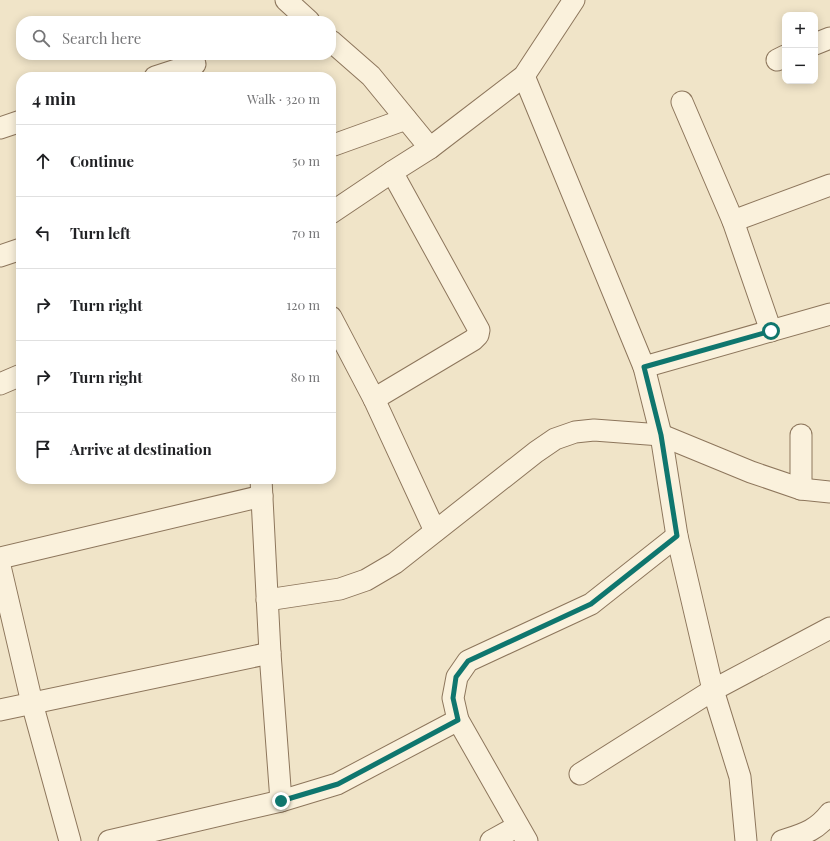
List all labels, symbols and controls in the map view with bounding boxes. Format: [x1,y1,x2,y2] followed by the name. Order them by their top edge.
[782,12,818,84] map controls
[782,12,818,48] button: +
[16,16,336,60] search box
[30,27,52,49] icon: search
[62,28,141,48] text: Search here
[782,48,818,84] button: −
[32,87,76,109] text: 4 min
[247,90,320,107] text: Walk · 320 m
[32,150,54,172] icon: ahead
[70,151,134,171] text: Continue
[292,152,320,169] text: 50 m
[32,222,54,244] icon: left
[70,223,131,243] text: Turn left
[292,224,320,241] text: 70 m
[32,294,54,316] icon: right
[70,295,143,315] text: Turn right
[286,296,320,313] text: 120 m
[762,322,780,340] route start
[32,366,54,388] icon: right
[70,367,143,387] text: Turn right
[291,368,320,385] text: 80 m
[32,438,54,460] icon: arrive
[70,439,212,459] text: Arrive at destination
[272,792,290,810] route end

